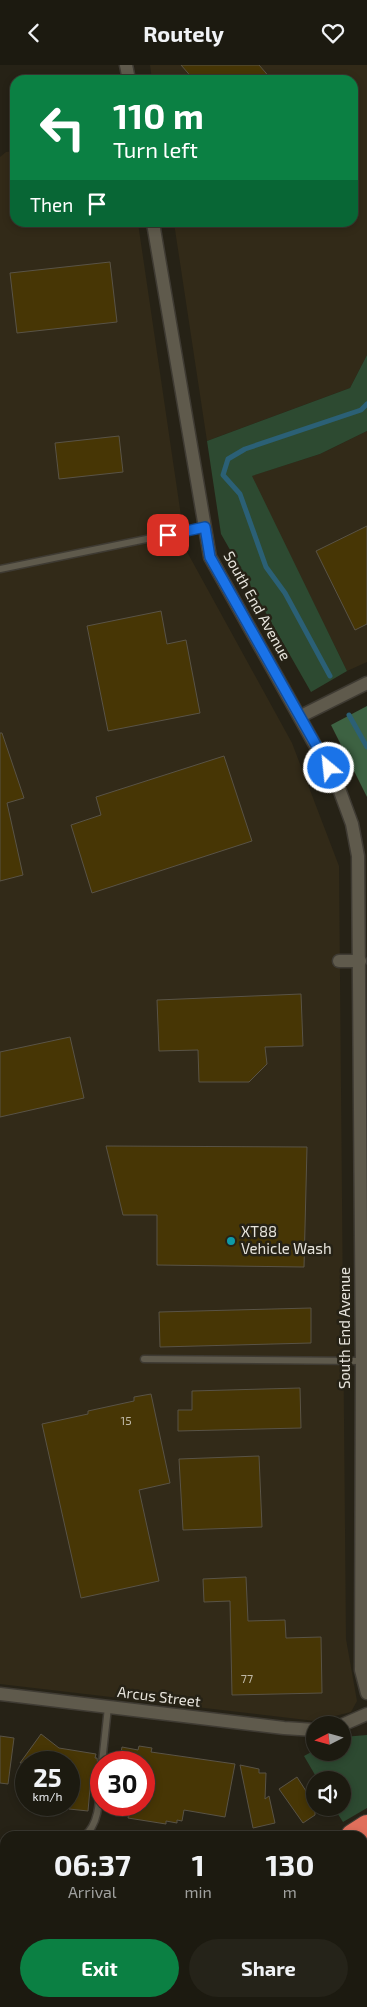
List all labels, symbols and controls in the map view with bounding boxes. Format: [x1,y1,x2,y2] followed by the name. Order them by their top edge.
[20,19,48,47] icon: back
[319,19,347,47] icon: heart
[143,20,224,46] text: Routely
[113,94,204,136] text: 110 m
[30,95,95,160] icon: left
[113,136,198,162] text: Turn left
[83,190,111,218] icon: arrive
[30,193,73,216] text: Then
[147,514,189,556] pin
[154,521,182,549] icon: arrive
[220,548,295,663] street label: South End Avenue
[302,741,354,793] position arrow
[241,1222,332,1257] place label: XT88 Vehicle Wash
[225,1235,237,1247] marker: XT88 Vehicle Wash
[335,1267,353,1389] street label: South End Avenue
[120,1413,132,1427] house number: 15
[241,1671,253,1685] house number: 77
[116,1682,202,1710] street label: Arcus Street
[306,1716,351,1761] north arrow
[306,1716,351,1816] map controls
[90,1751,155,1816] speed limit sign: 30
[33,1762,62,1792] text: 25
[306,1771,351,1816] button: sound
[33,1789,62,1803] text: km/h
[54,1846,131,1882] text: 06:37
[192,1846,205,1882] text: 1
[265,1846,314,1882] text: 130
[68,1882,117,1901] text: Arrival
[184,1882,212,1901] text: min
[283,1882,297,1901] text: m
[20,1939,179,1997] button: Exit
[189,1939,348,1997] button: Share

